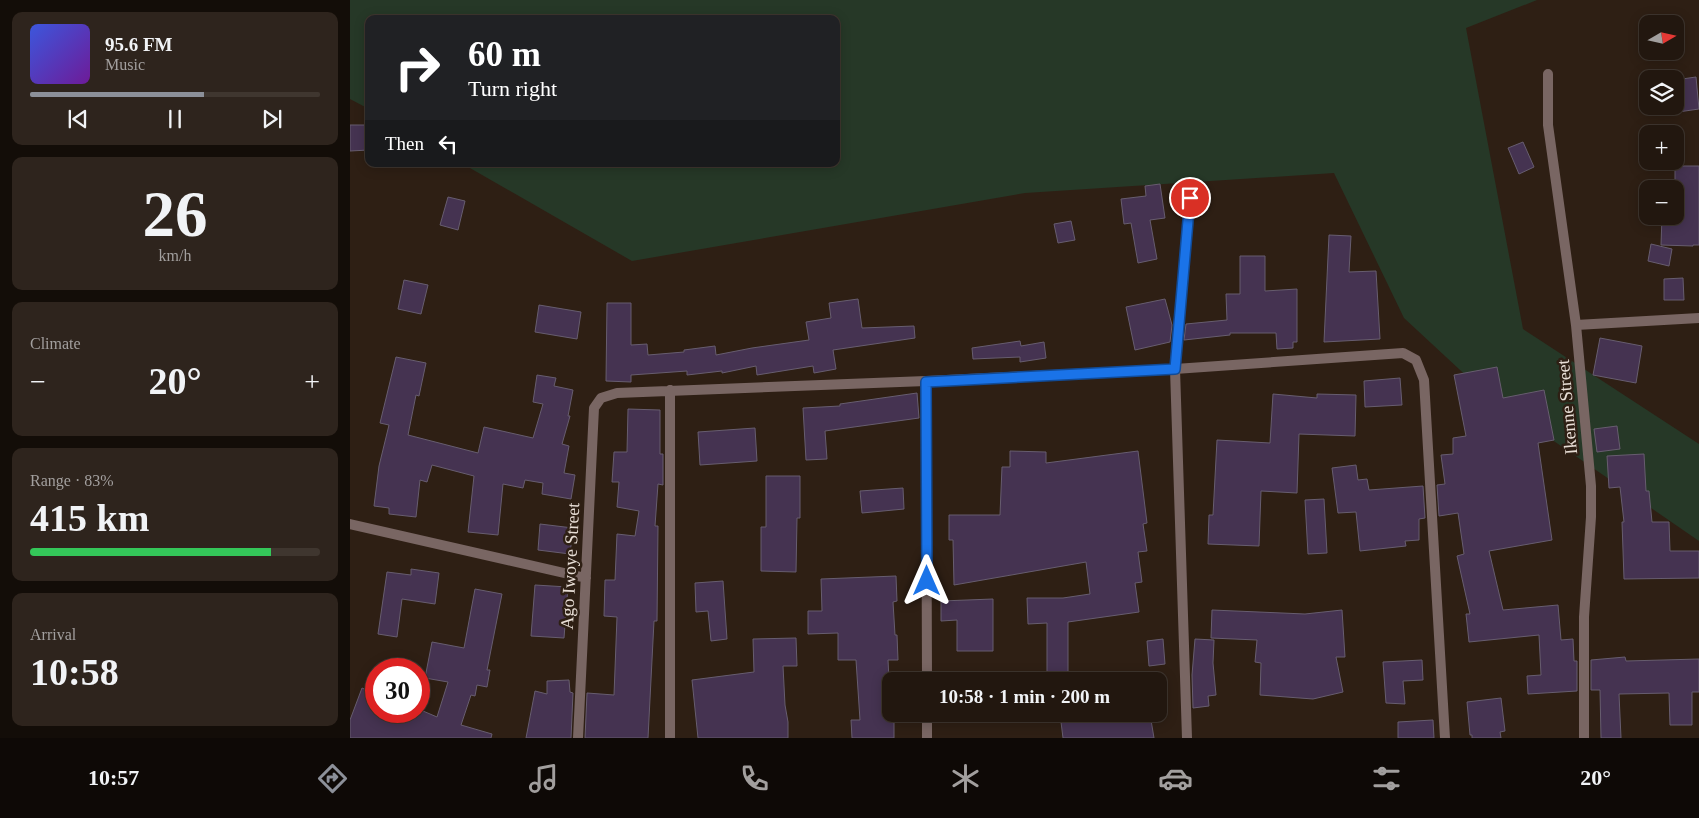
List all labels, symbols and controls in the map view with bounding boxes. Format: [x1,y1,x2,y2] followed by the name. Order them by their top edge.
[1639,15,1684,60] north arrow
[1639,15,1684,225] map controls
[105,34,173,55] text: 95.6 FM
[385,35,450,100] icon: right
[468,35,541,74] text: 60 m
[105,56,145,73] text: Music
[1639,70,1684,115] button: layers
[468,76,557,101] text: Turn right
[64,105,92,133] icon: previous
[161,105,189,133] icon: pause
[258,105,286,133] icon: next
[1639,125,1684,170] button: +
[434,130,462,158] icon: left
[385,133,424,154] text: Then
[1169,177,1211,219] pin
[143,178,208,250] text: 26
[1639,180,1684,225] button: −
[1176,184,1204,212] icon: arrive
[159,247,191,264] text: km/h
[30,335,81,352] text: Climate
[1553,359,1581,455] street label: Ikenne Street
[148,360,202,402] text: 20°
[30,366,46,397] text: −
[304,366,320,397] text: +
[30,472,114,489] text: Range · 83%
[30,497,149,539] text: 415 km
[557,502,583,630] street label: Ago Iwoye Street
[900,554,952,606] position arrow
[30,626,76,643] text: Arrival
[30,651,119,693] text: 10:58
[365,658,430,723] speed limit sign: 30
[939,686,1110,707] text: 10:58 · 1 min · 200 m
[315,761,350,796] icon: directions
[526,761,561,796] icon: music
[737,761,772,796] icon: phone
[948,761,983,796] icon: climate
[1158,761,1193,796] icon: car
[1369,761,1404,796] icon: filters
[88,765,139,790] text: 10:57
[1580,765,1611,790] text: 20°

